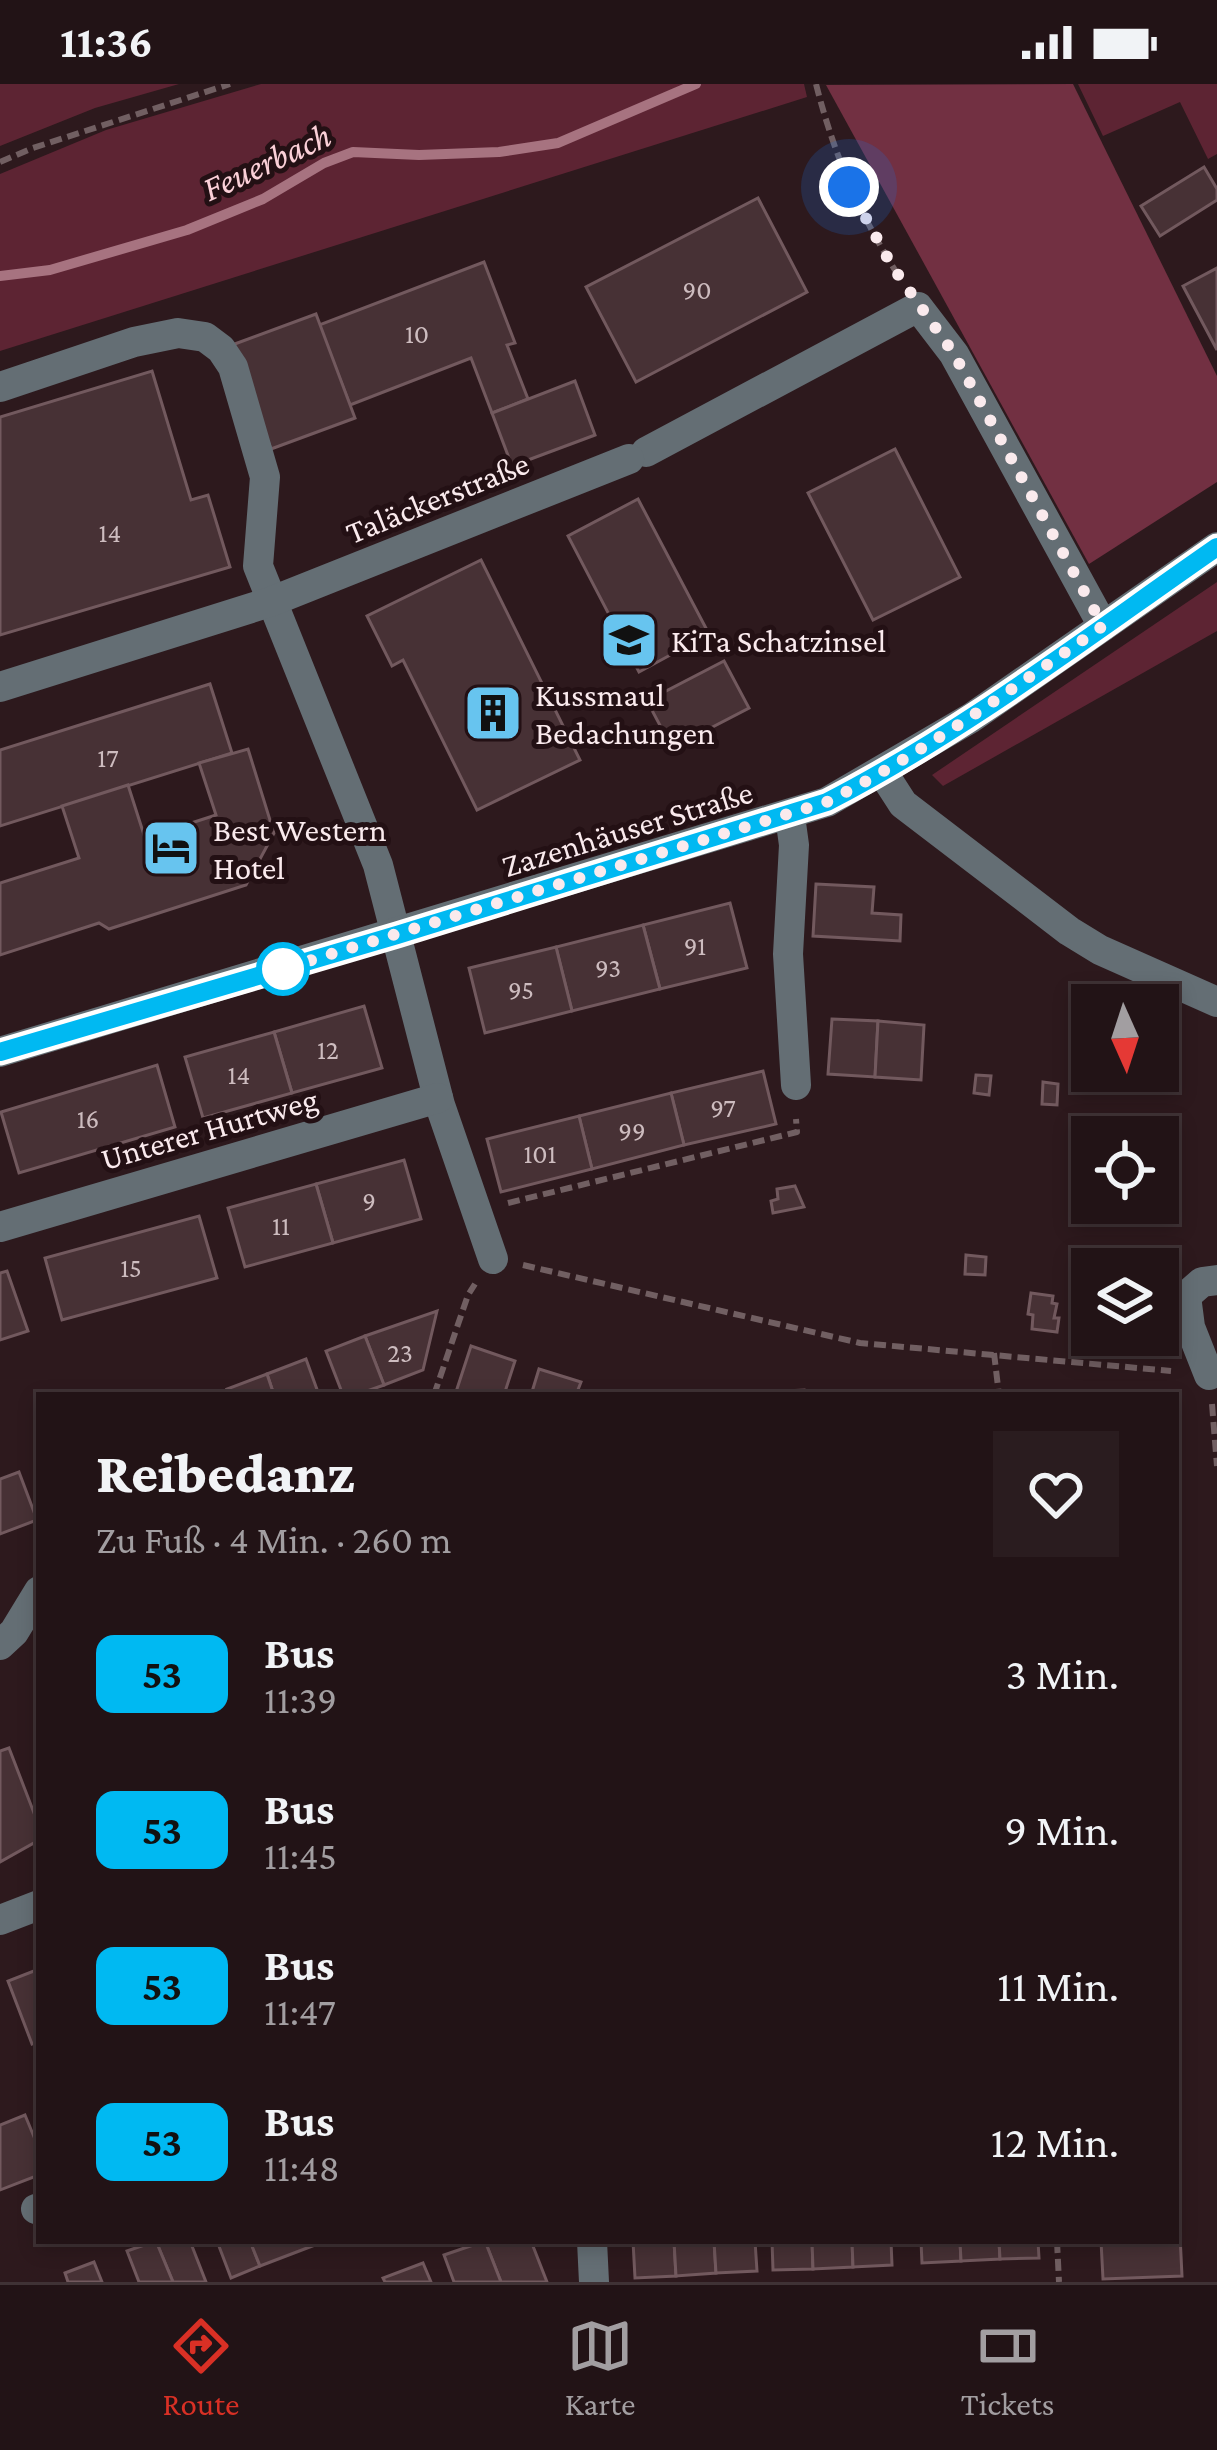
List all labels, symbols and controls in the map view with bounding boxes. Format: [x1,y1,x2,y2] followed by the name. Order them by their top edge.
[60,17,153,67] text: 11:36
[196,115,337,209] water label: Feuerbach
[819,157,879,217] your location
[683,275,711,305] house number: 90
[405,319,429,349] house number: 10
[340,444,534,551] street label: Taläckerstraße
[99,518,121,548] house number: 14
[598,609,660,671] school or university icon: KiTa Schatzinsel
[671,622,886,659] place label: KiTa Schatzinsel
[535,676,715,751] place label: Kussmaul Bedachungen
[462,682,524,744] building icon: Kussmaul Bedachungen
[97,743,119,773] house number: 17
[497,773,757,884] street label: Zazenhäuser Straße
[213,811,387,886] place label: Best Western Hotel
[140,817,202,879] hotel icon: Best Western Hotel
[684,931,706,961] house number: 91
[258,944,308,994] unlabelled marker
[595,953,621,983] house number: 93
[508,975,534,1005] house number: 95
[1071,984,1179,1092] north arrow
[1071,984,1179,1356] map controls
[317,1035,339,1065] house number: 12
[228,1060,250,1090] house number: 14
[96,1080,322,1177] street label: Unterer Hurtweg
[710,1093,736,1123] house number: 97
[77,1104,99,1134] house number: 16
[618,1116,646,1146] house number: 99
[1071,1116,1179,1224] button: locate
[523,1139,557,1169] house number: 101
[362,1186,376,1216] house number: 9
[272,1211,290,1241] house number: 11
[1071,1248,1179,1356] button: layers
[120,1253,142,1283] house number: 15
[387,1338,413,1368] house number: 23
[993,1431,1119,1557] button: heart
[96,1441,355,1504] text: Reibedanz
[96,1518,452,1561] text: Zu Fuß · 4 Min. · 260 m
[264,1628,334,1678] text: Bus
[1006,1649,1119,1699] text: 3 Min.
[142,1650,182,1697] text: 53
[264,1678,337,1721] text: 11:39
[264,1784,334,1834] text: Bus
[1004,1805,1119,1855] text: 9 Min.
[142,1806,182,1853] text: 53
[264,1834,337,1877] text: 11:45
[264,1940,334,1990] text: Bus
[997,1961,1119,2011] text: 11 Min.
[142,1962,182,2009] text: 53
[264,1990,336,2033] text: 11:47
[264,2096,334,2146] text: Bus
[991,2117,1119,2167] text: 12 Min.
[142,2118,182,2165] text: 53
[264,2146,340,2189] text: 11:48
[163,2313,240,2422] tab: Route
[565,2313,636,2422] tab: Karte
[961,2313,1054,2422] tab: Tickets

